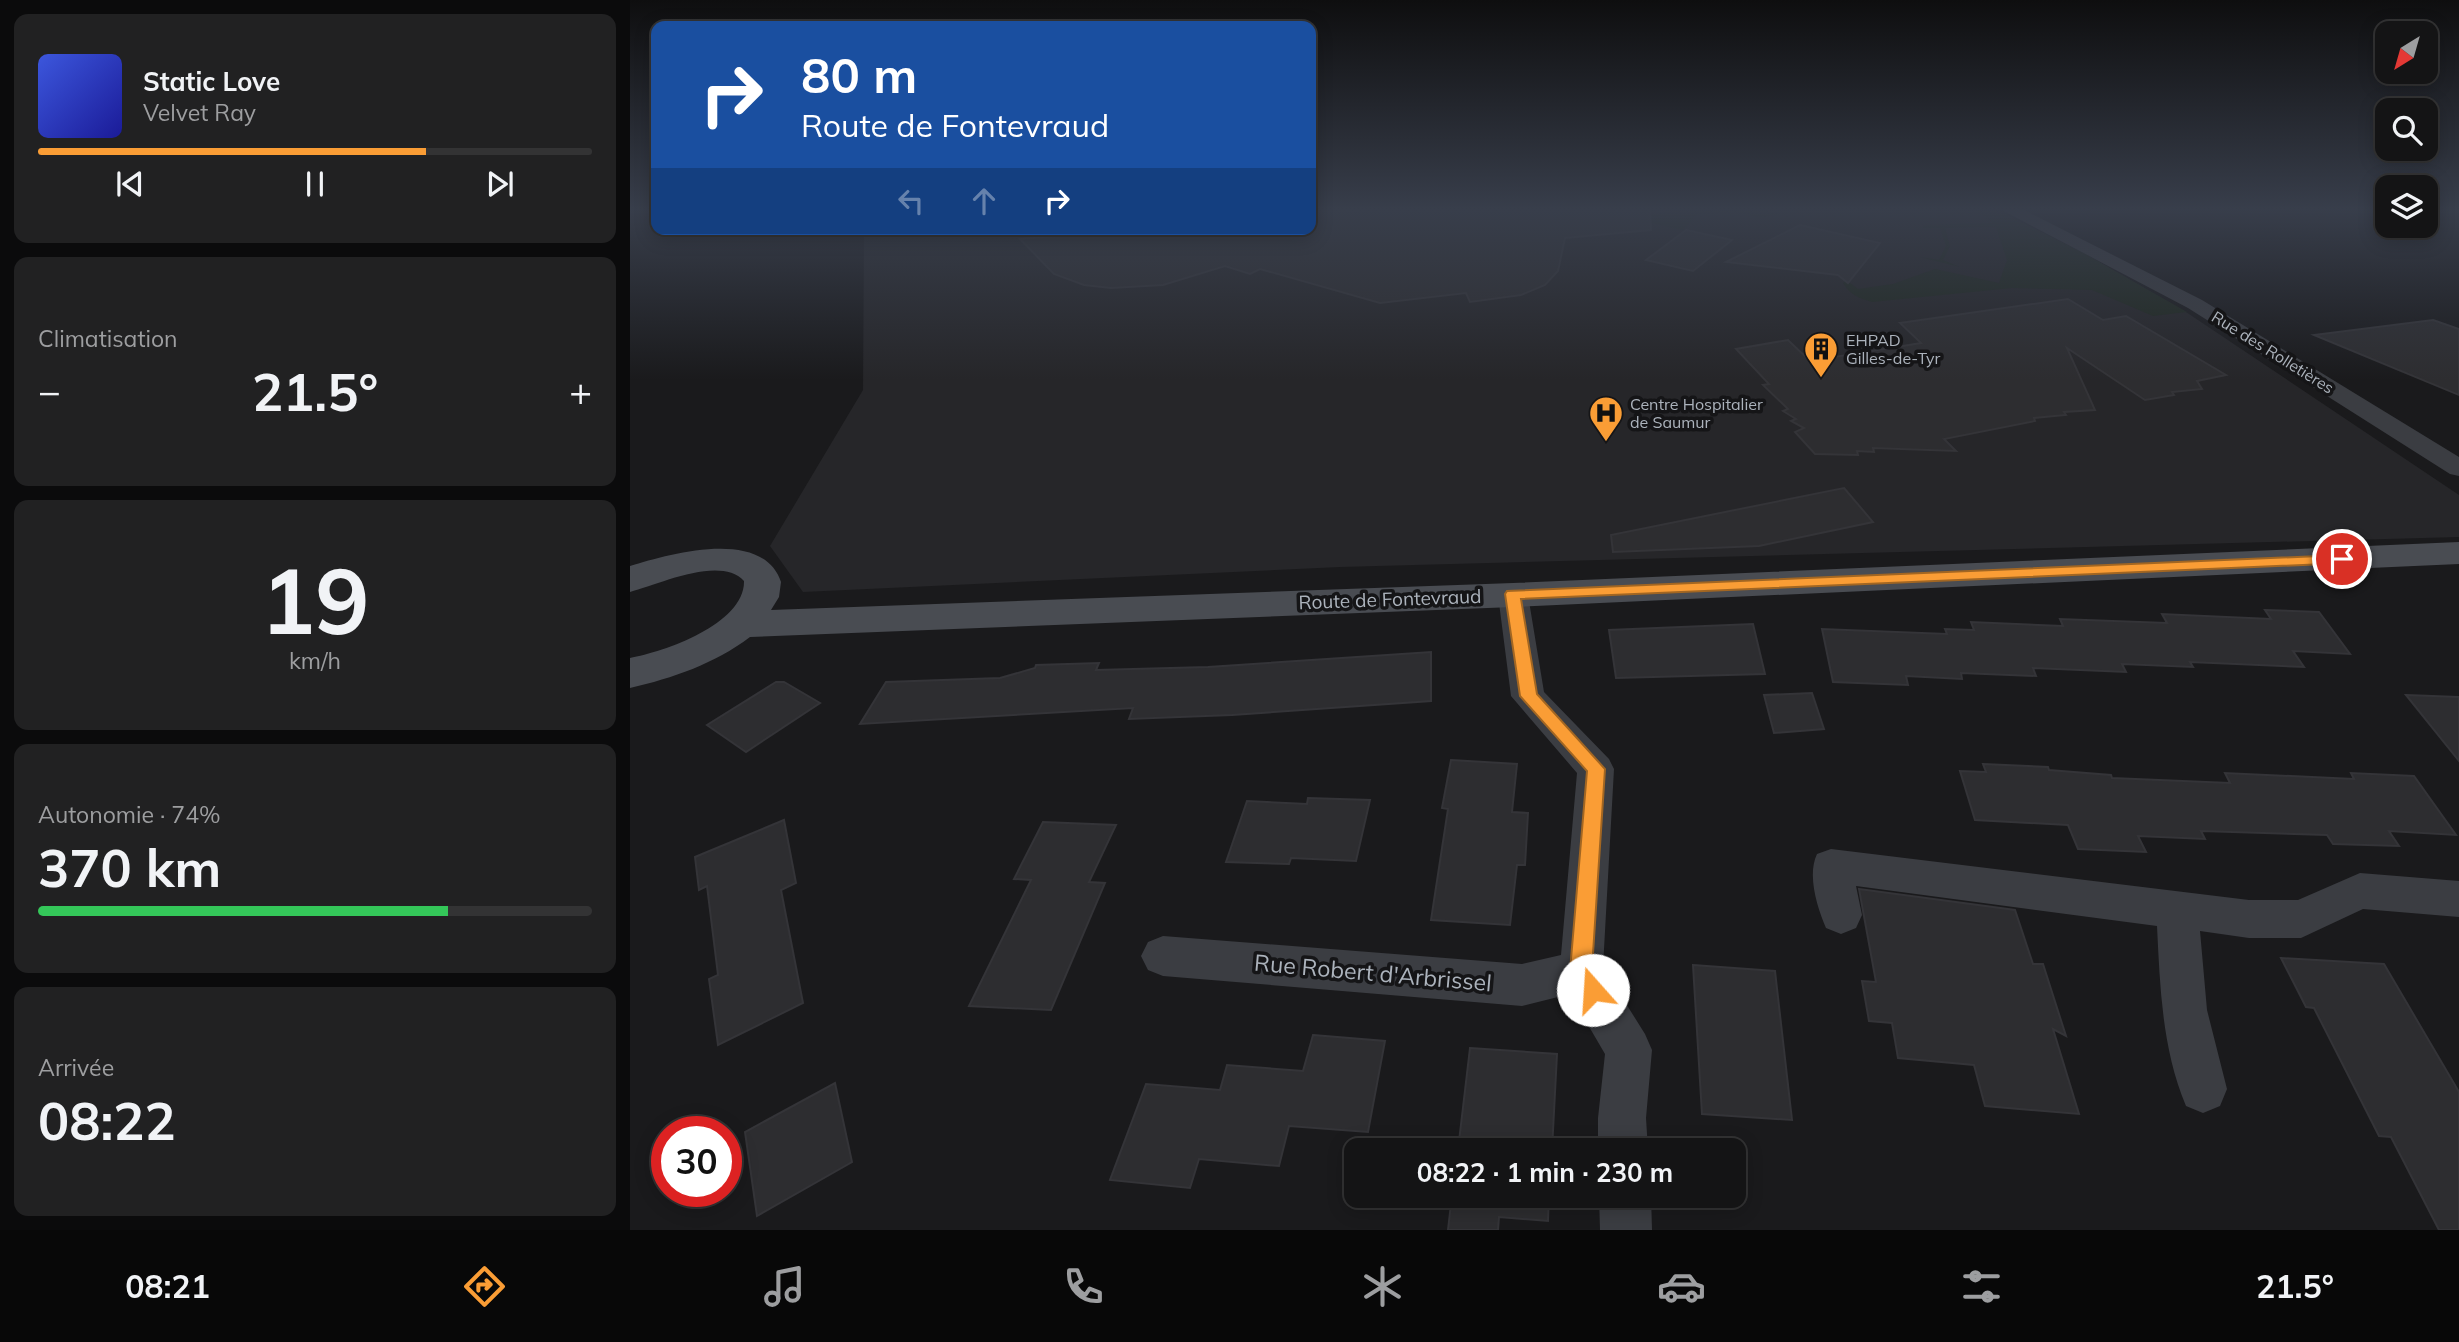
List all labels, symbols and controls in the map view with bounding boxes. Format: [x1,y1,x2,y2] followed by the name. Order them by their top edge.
[2375,21,2438,84] north arrow
[2375,21,2438,238] map controls
[801,44,917,105] text: 80 m
[686,49,777,140] icon: right
[143,65,280,98] text: Static Love
[143,98,256,127] text: Velvet Ray
[2375,98,2438,161] button: search
[801,105,1109,145] text: Route de Fontevraud
[111,165,149,203] icon: previous
[296,165,334,203] icon: pause
[481,165,519,203] icon: next
[2375,175,2438,238] button: layers
[892,182,930,220] icon: left
[965,182,1003,220] icon: ahead
[1038,182,1076,220] icon: right
[2208,306,2338,398] street label: Rue des Rolletières
[38,324,178,353] text: Climatisation
[1802,330,1840,379] building icon: EHPAD Gilles-de-Tyr
[1846,330,1941,368] place label: EHPAD Gilles-de-Tyr
[252,359,378,424] text: 21.5°
[38,367,61,415] text: −
[569,367,592,415] text: +
[1587,394,1625,443] hospital icon: Centre Hospitalier de Saumur
[1630,394,1763,432] place label: Centre Hospitalier de Saumur
[2312,529,2372,589] pin
[2323,540,2361,578] icon: arrive
[260,543,370,657] text: 19
[1298,584,1482,614] street label: Route de Fontevraud
[289,646,341,675] text: km/h
[38,800,221,829] text: Autonomie · 74%
[38,835,221,900] text: 370 km
[1253,948,1493,997] street label: Rue Robert d'Arbrissel
[1556,953,1630,1027] position arrow
[38,1053,114,1082] text: Arrivée
[38,1088,176,1153] text: 08:22
[651,1116,742,1207] speed limit sign: 30
[1417,1156,1673,1189] text: 08:22 · 1 min · 230 m
[460,1262,509,1311] icon: directions
[760,1262,809,1311] icon: music
[1059,1262,1108,1311] icon: phone
[1358,1262,1407,1311] icon: climate
[1657,1262,1706,1311] icon: car
[1957,1262,2006,1311] icon: filters
[125,1266,210,1306] text: 08:21
[2256,1266,2334,1306] text: 21.5°

